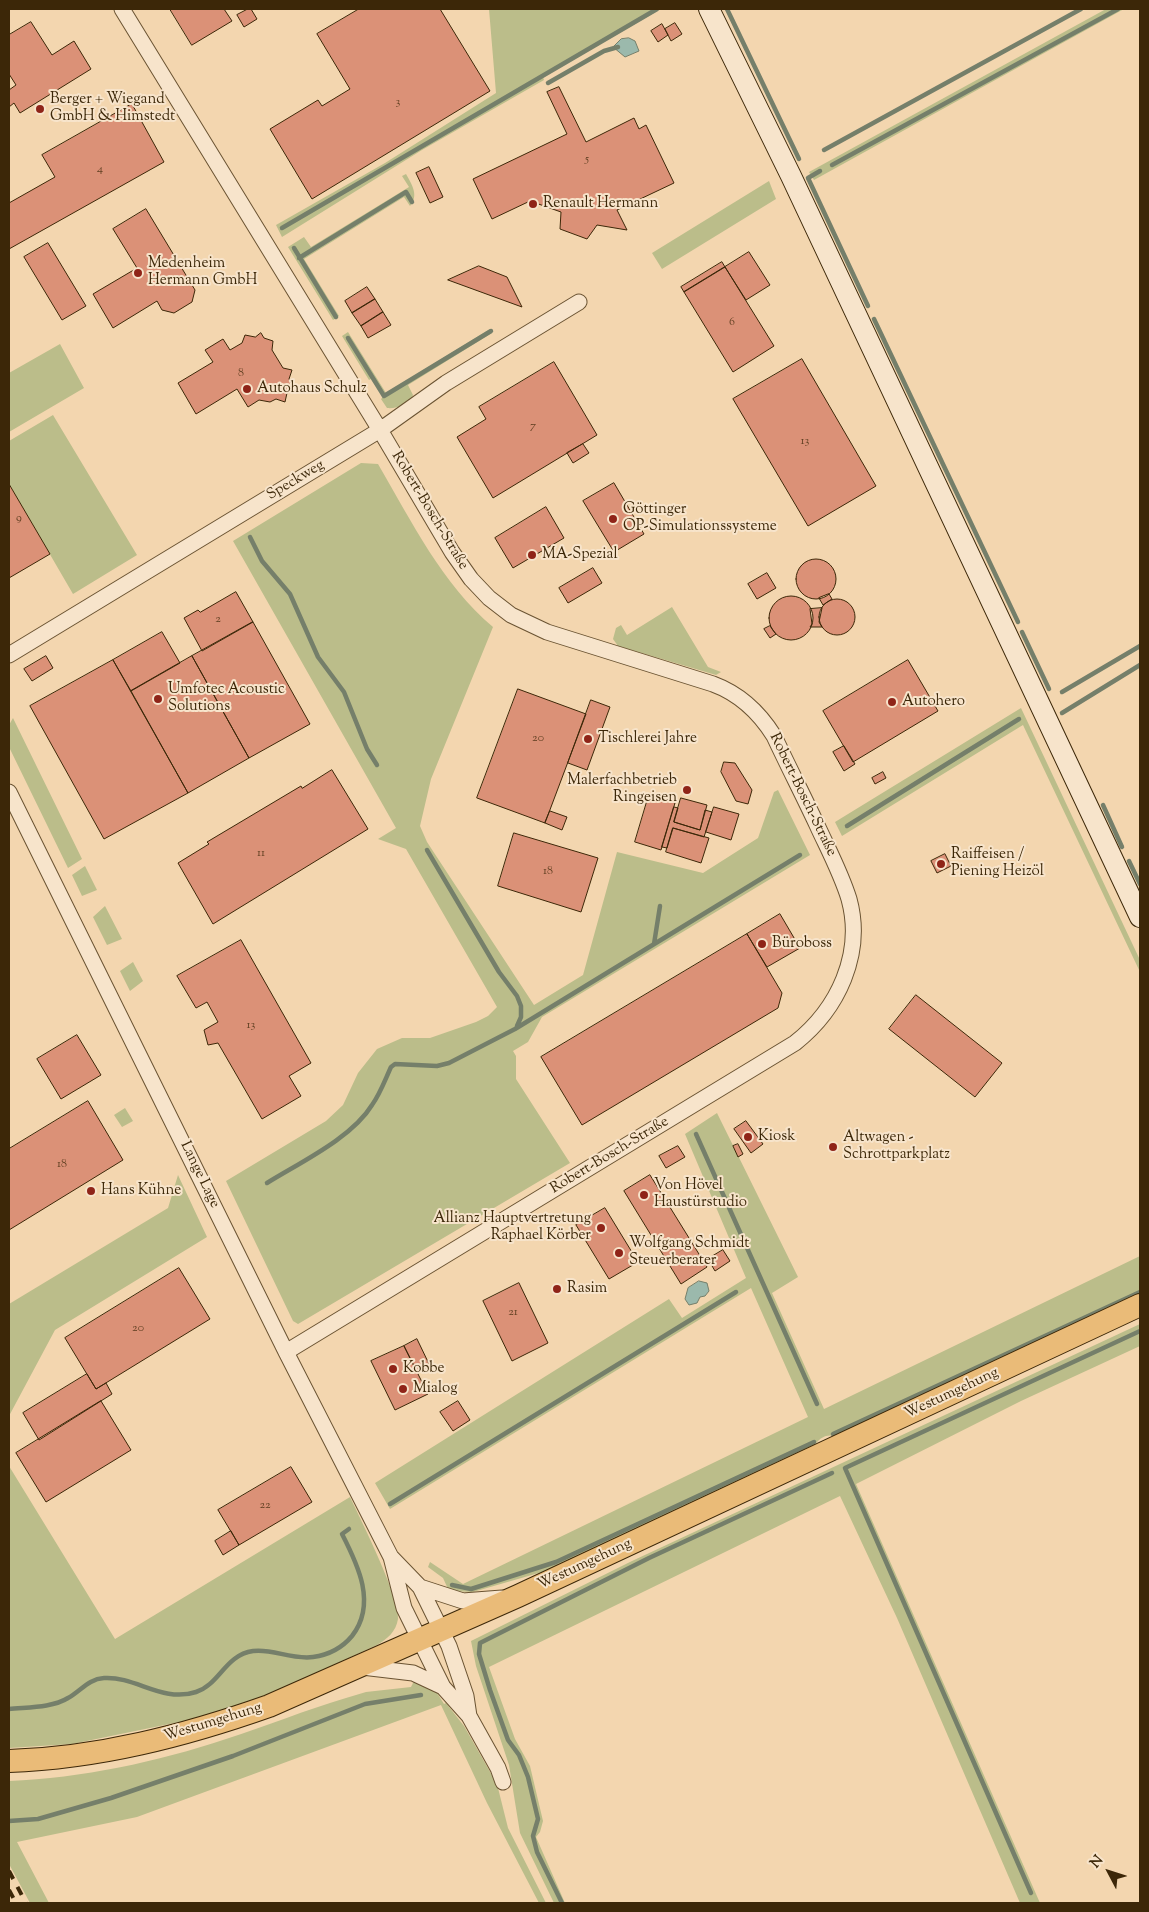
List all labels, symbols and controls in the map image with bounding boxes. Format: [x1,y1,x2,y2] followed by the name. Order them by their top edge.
[50,91,175,126] place label: Berger + Wiegand GmbH & Himstedt
[396,96,400,110] house number: 3
[34,103,46,115] marker: Berger + Wiegand GmbH & Himstedt
[585,153,589,167] house number: 5
[97,163,103,177] house number: 4
[543,195,658,213] place label: Renault Hermann
[527,198,539,210] marker: Renault Hermann
[148,255,257,290] place label: Medenheim Hermann GmbH
[132,267,144,279] marker: Medenheim Hermann GmbH
[729,316,735,330] house number: 6
[238,367,244,381] house number: 8
[257,380,367,398] place label: Autohaus Schulz
[241,383,253,395] marker: Autohaus Schulz
[530,420,536,434] house number: 7
[801,435,809,449] house number: 13
[387,449,471,573] street label: Robert-Bosch-Straße
[264,457,328,505] street label: Speckweg
[623,501,777,536] place label: Göttinger OP-Simulationssysteme
[16,512,22,526] house number: 9
[607,513,619,525] marker: Göttinger OP-Simulationssysteme
[542,546,618,564] place label: MA-Spezial
[526,549,538,561] marker: MA-Spezial
[215,613,221,627] house number: 2
[168,681,285,716] place label: Umfotec Acoustic Solutions
[152,693,164,705] marker: Umfotec Acoustic Solutions
[902,693,965,711] place label: Autohero
[886,696,898,708] marker: Autohero
[598,730,697,748] place label: Tischlerei Jahre
[764,730,840,860] street label: Robert-Bosch-Straße
[532,732,544,746] house number: 20
[582,733,594,745] marker: Tischlerei Jahre
[567,772,677,807] place label: Malerfachbetrieb Ringeisen
[681,784,693,796] marker: Malerfachbetrieb Ringeisen
[951,846,1044,881] place label: Raiffeisen / Piening Heizöl
[257,847,265,861] house number: 11
[935,858,947,870] marker: Raiffeisen / Piening Heizöl
[543,865,553,879] house number: 18
[772,935,832,953] place label: Büroboss
[756,938,768,950] marker: Büroboss
[247,1019,255,1033] house number: 13
[548,1114,672,1198] street label: Robert-Bosch-Straße
[758,1128,795,1146] place label: Kiosk
[843,1129,950,1164] place label: Altwagen - Schrottparkplatz
[742,1131,754,1143] marker: Kiosk
[175,1139,223,1211] street label: Lange Lage
[827,1141,839,1153] marker: Altwagen - Schrottparkplatz
[57,1158,67,1172] house number: 18
[654,1177,747,1212] place label: Von Hövel Haustürstudio
[101,1182,181,1200] place label: Hans Kühne
[85,1185,97,1197] marker: Hans Kühne
[638,1189,650,1201] marker: Von Hövel Haustürstudio
[433,1210,591,1245] place label: Allianz Hauptvertretung Raphael Körber
[595,1222,607,1234] marker: Allianz Hauptvertretung Raphael Körber
[629,1235,749,1270] place label: Wolfgang Schmidt Steuerberater
[613,1247,625,1259] marker: Wolfgang Schmidt Steuerberater
[567,1280,607,1298] place label: Rasim
[551,1283,563,1295] marker: Rasim
[508,1306,518,1320] house number: 21
[132,1322,144,1336] house number: 20
[403,1360,445,1378] place label: Kobbe
[387,1363,399,1375] marker: Kobbe
[902,1364,1002,1424] street label: Westumgehung
[413,1380,458,1398] place label: Mialog
[397,1383,409,1395] marker: Mialog
[259,1499,271,1513] house number: 22
[535,1535,635,1595] street label: Westumgehung
[162,1700,264,1746] street label: Westumgehung
[1084,1847,1134,1897] north arrow
[1086,1852,1109,1873] text: N

